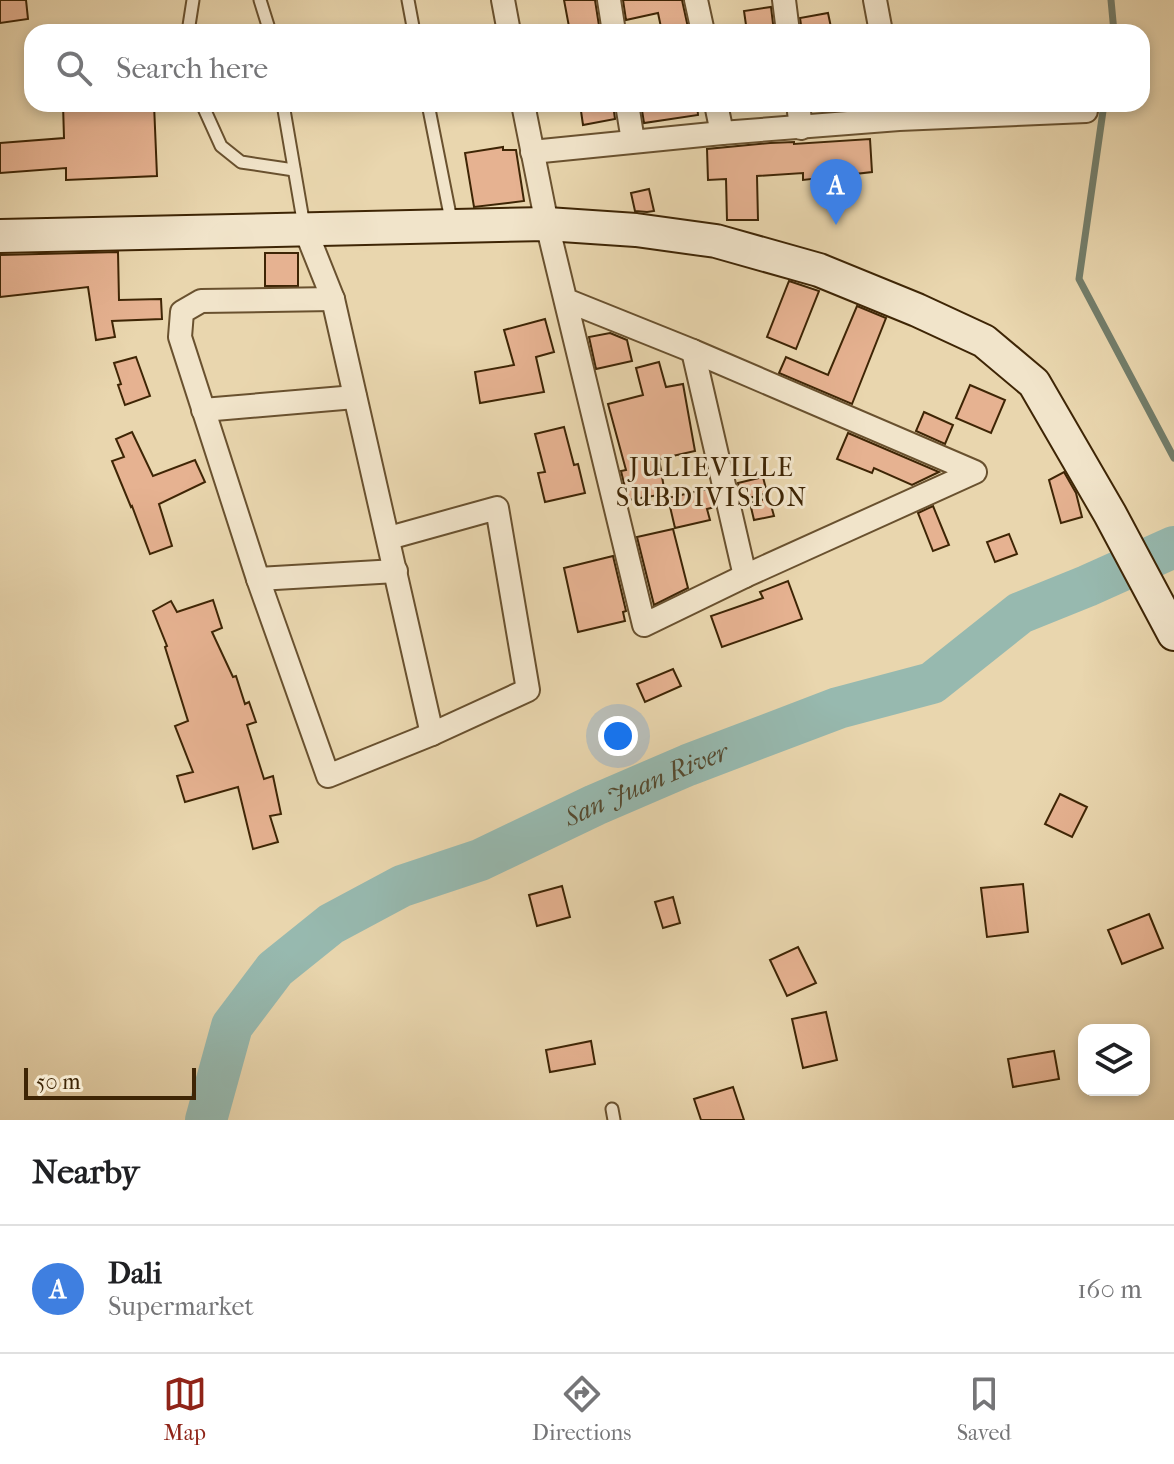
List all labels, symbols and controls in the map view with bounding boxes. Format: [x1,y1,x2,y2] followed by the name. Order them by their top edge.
[24,24,1150,112] search box
[52,46,96,90] icon: search
[116,51,268,86] text: Search here
[810,159,862,225] pin: A
[616,452,808,513] district label: JULIEVILLE SUBDIVISION
[598,716,638,756] your location
[558,735,734,833] water label: San Juan River
[1078,1024,1150,1096] map controls
[1078,1024,1150,1096] button: layers
[24,1064,196,1100] scale bar
[36,1069,81,1095] text: 50 m
[32,1152,139,1192] text: Nearby
[108,1256,162,1291] text: Dali
[50,1274,66,1305] text: A
[1077,1274,1142,1305] text: 160 m
[108,1291,254,1322] text: Supermarket
[163,1372,207,1446] tab: Map
[532,1372,631,1446] tab: Directions
[957,1372,1011,1446] tab: Saved

